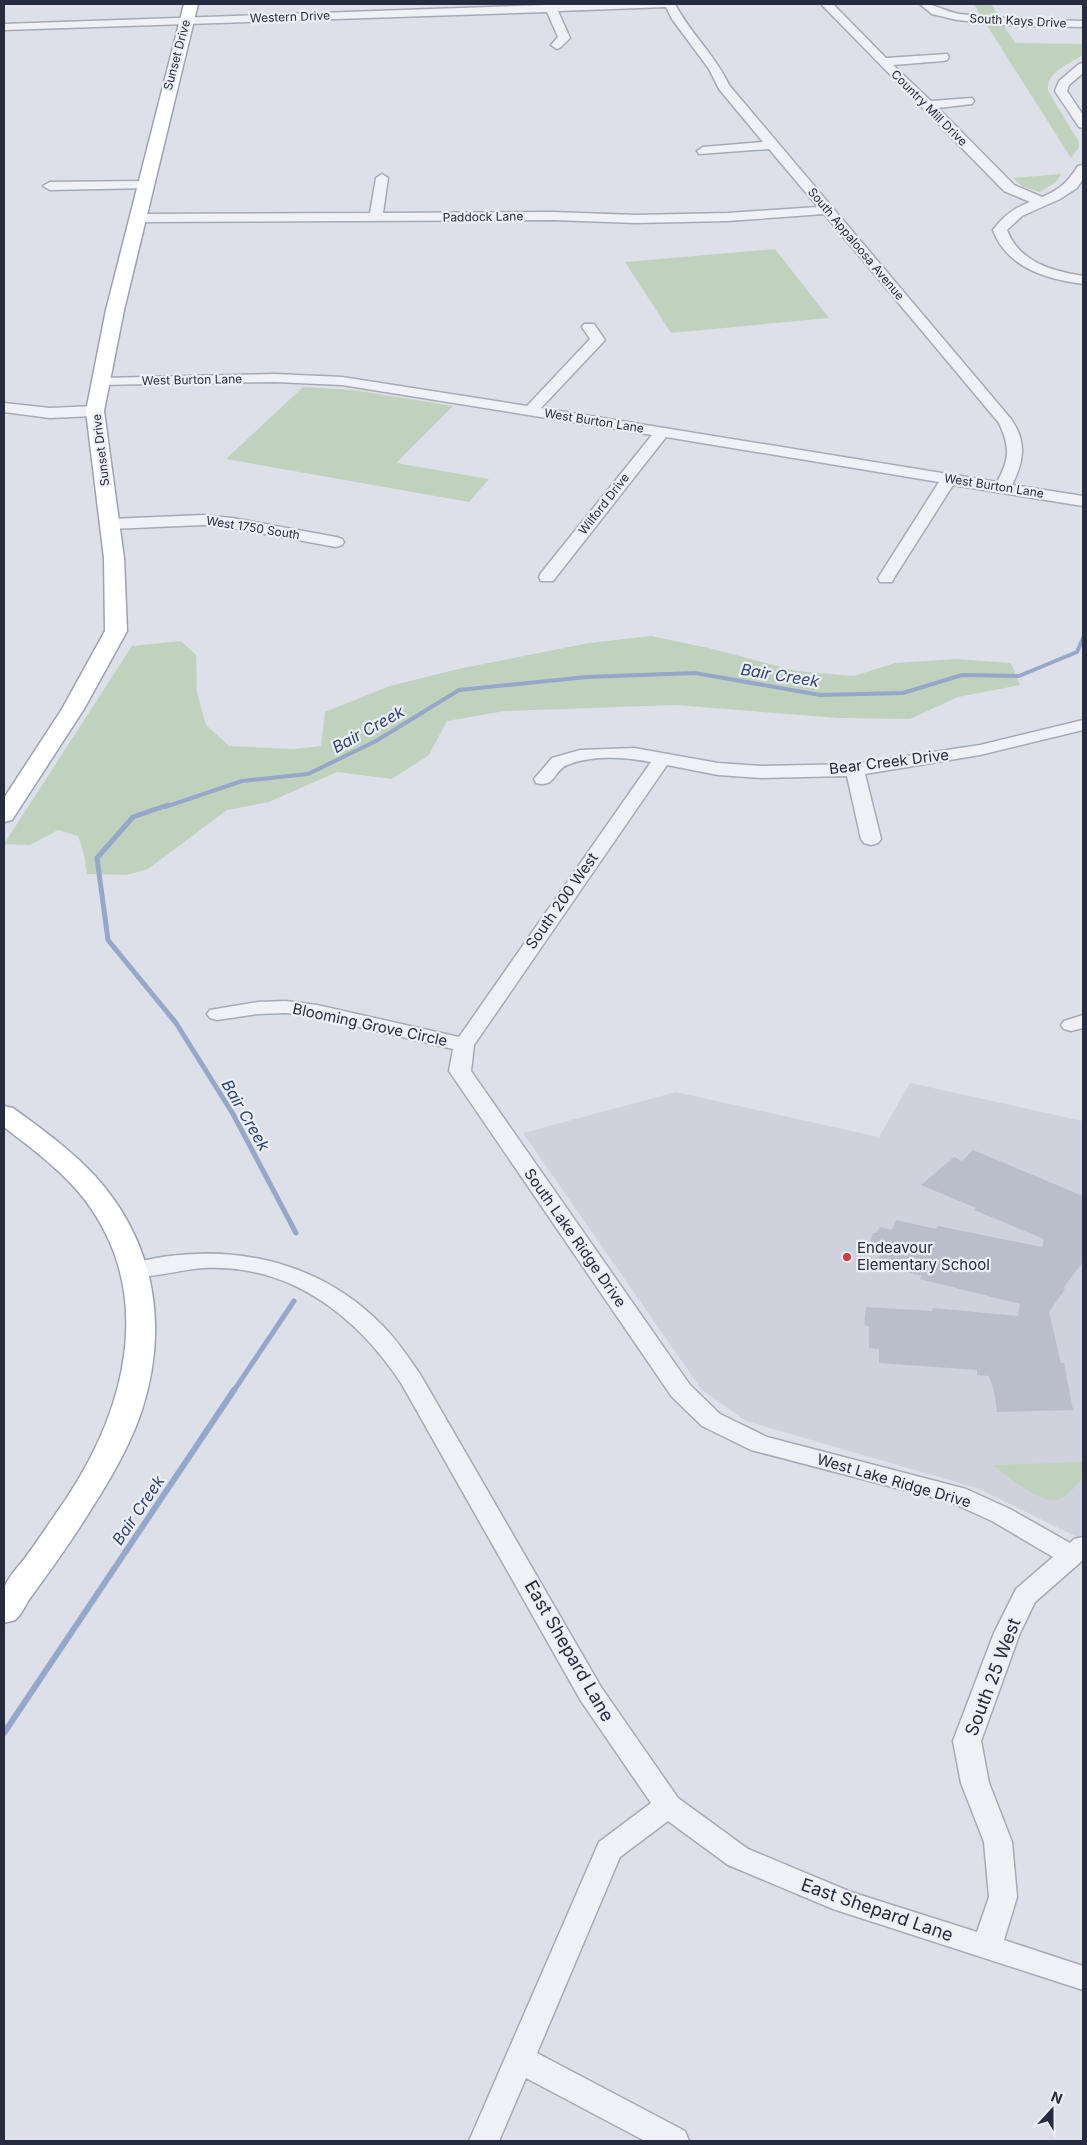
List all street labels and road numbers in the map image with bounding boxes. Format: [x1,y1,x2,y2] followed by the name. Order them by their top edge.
[250,8,330,25] street label: Western Drive
[969,10,1067,31] street label: South Kays Drive
[160,18,193,92] street label: Sunset Drive
[888,66,971,149] street label: Country Mill Drive
[805,184,908,303] street label: South Appaloosa Avenue
[443,208,523,225] street label: Paddock Lane
[142,371,242,388] street label: West Burton Lane
[543,405,645,436] street label: West Burton Lane
[89,413,112,487] street label: Sunset Drive
[575,470,632,537] street label: Wilford Drive
[943,470,1045,501] street label: West Burton Lane
[205,513,301,542] street label: West 1750 South
[828,745,950,778] street label: Bear Creek Drive
[521,849,602,953] street label: South 200 West
[291,999,449,1050] street label: Blooming Grove Circle
[520,1165,631,1311] street label: South Lake Ridge Drive
[815,1449,973,1512] street label: West Lake Ridge Drive
[520,1576,618,1725] street label: East Shepard Lane
[960,1615,1025,1739] street label: South 25 West
[798,1874,956,1945] street label: East Shepard Lane

